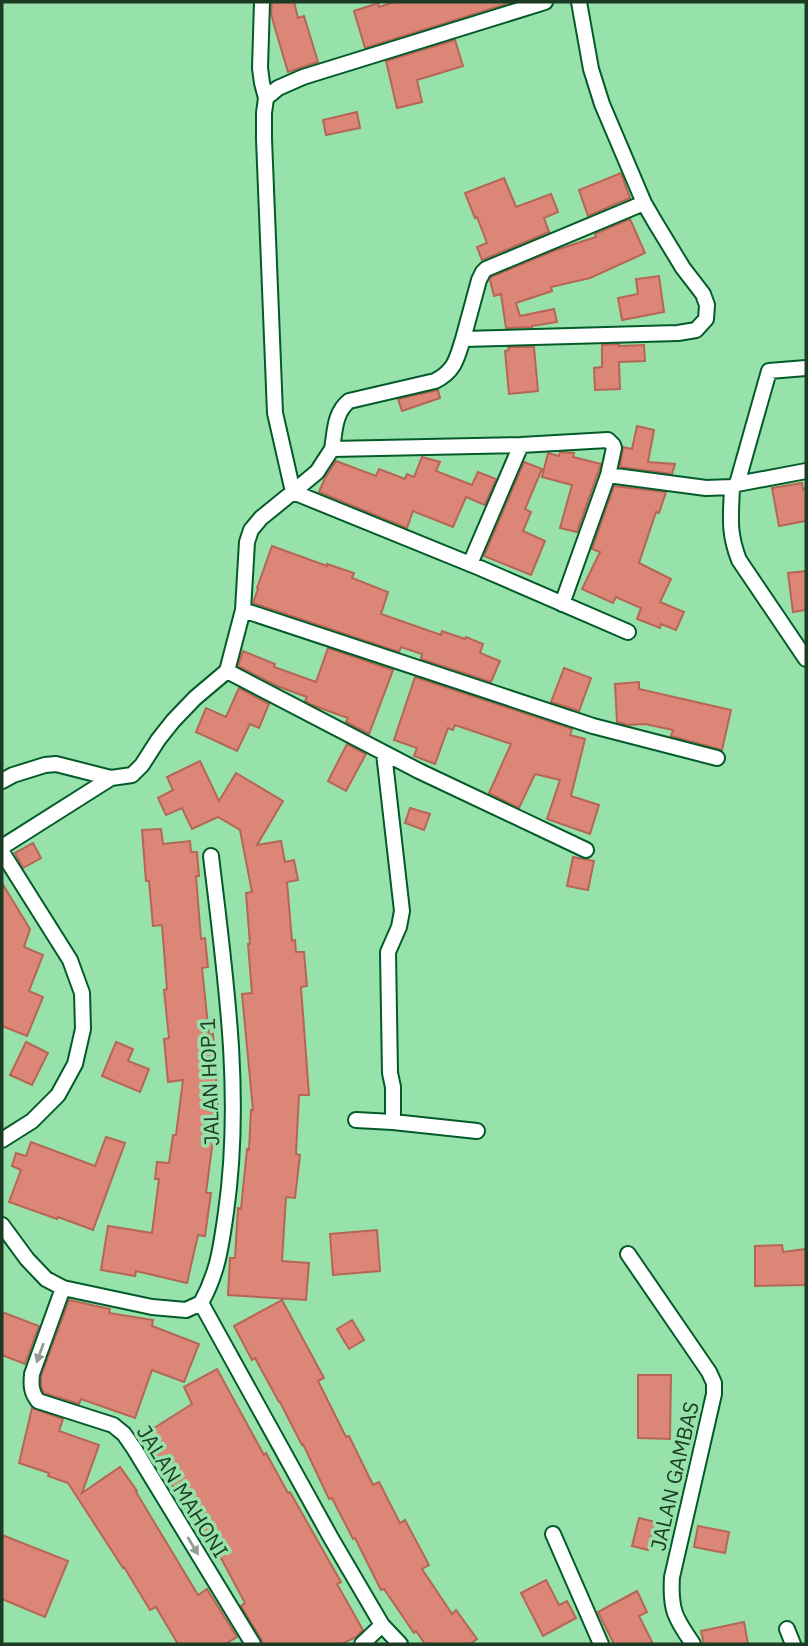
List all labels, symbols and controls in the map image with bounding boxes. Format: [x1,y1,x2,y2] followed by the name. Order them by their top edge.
[193,1017,225,1147] street label: JALAN HOP 1
[34,1342,45,1363] one-way arrow
[643,1399,705,1553] street label: JALAN GAMBAS
[131,1419,235,1563] street label: JALAN MAHONI
[187,1536,200,1555] one-way arrow

